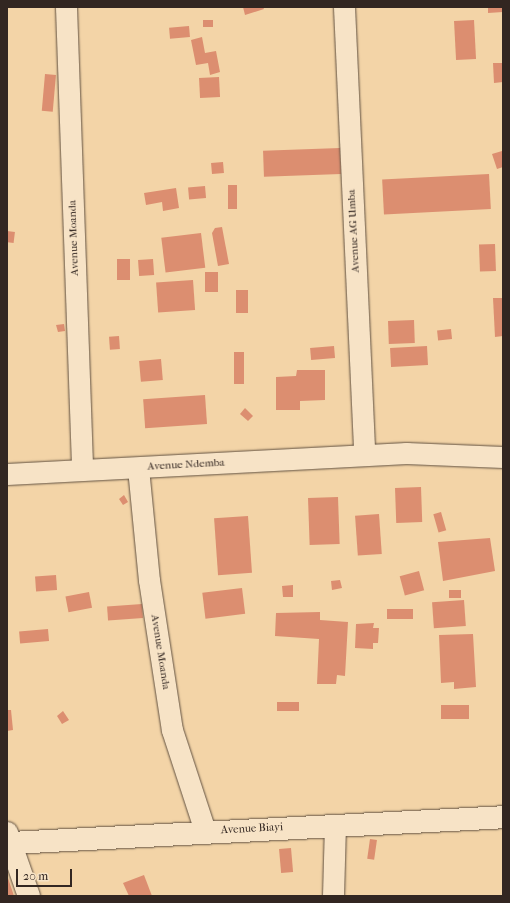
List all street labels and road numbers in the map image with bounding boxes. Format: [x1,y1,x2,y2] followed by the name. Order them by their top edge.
[345,189,363,273] street label: Avenue AG Umba
[66,200,82,276] street label: Avenue Moanda
[147,456,225,474] street label: Avenue Ndemba
[148,614,172,690] street label: Avenue Moanda
[221,821,283,837] street label: Avenue Biayi

